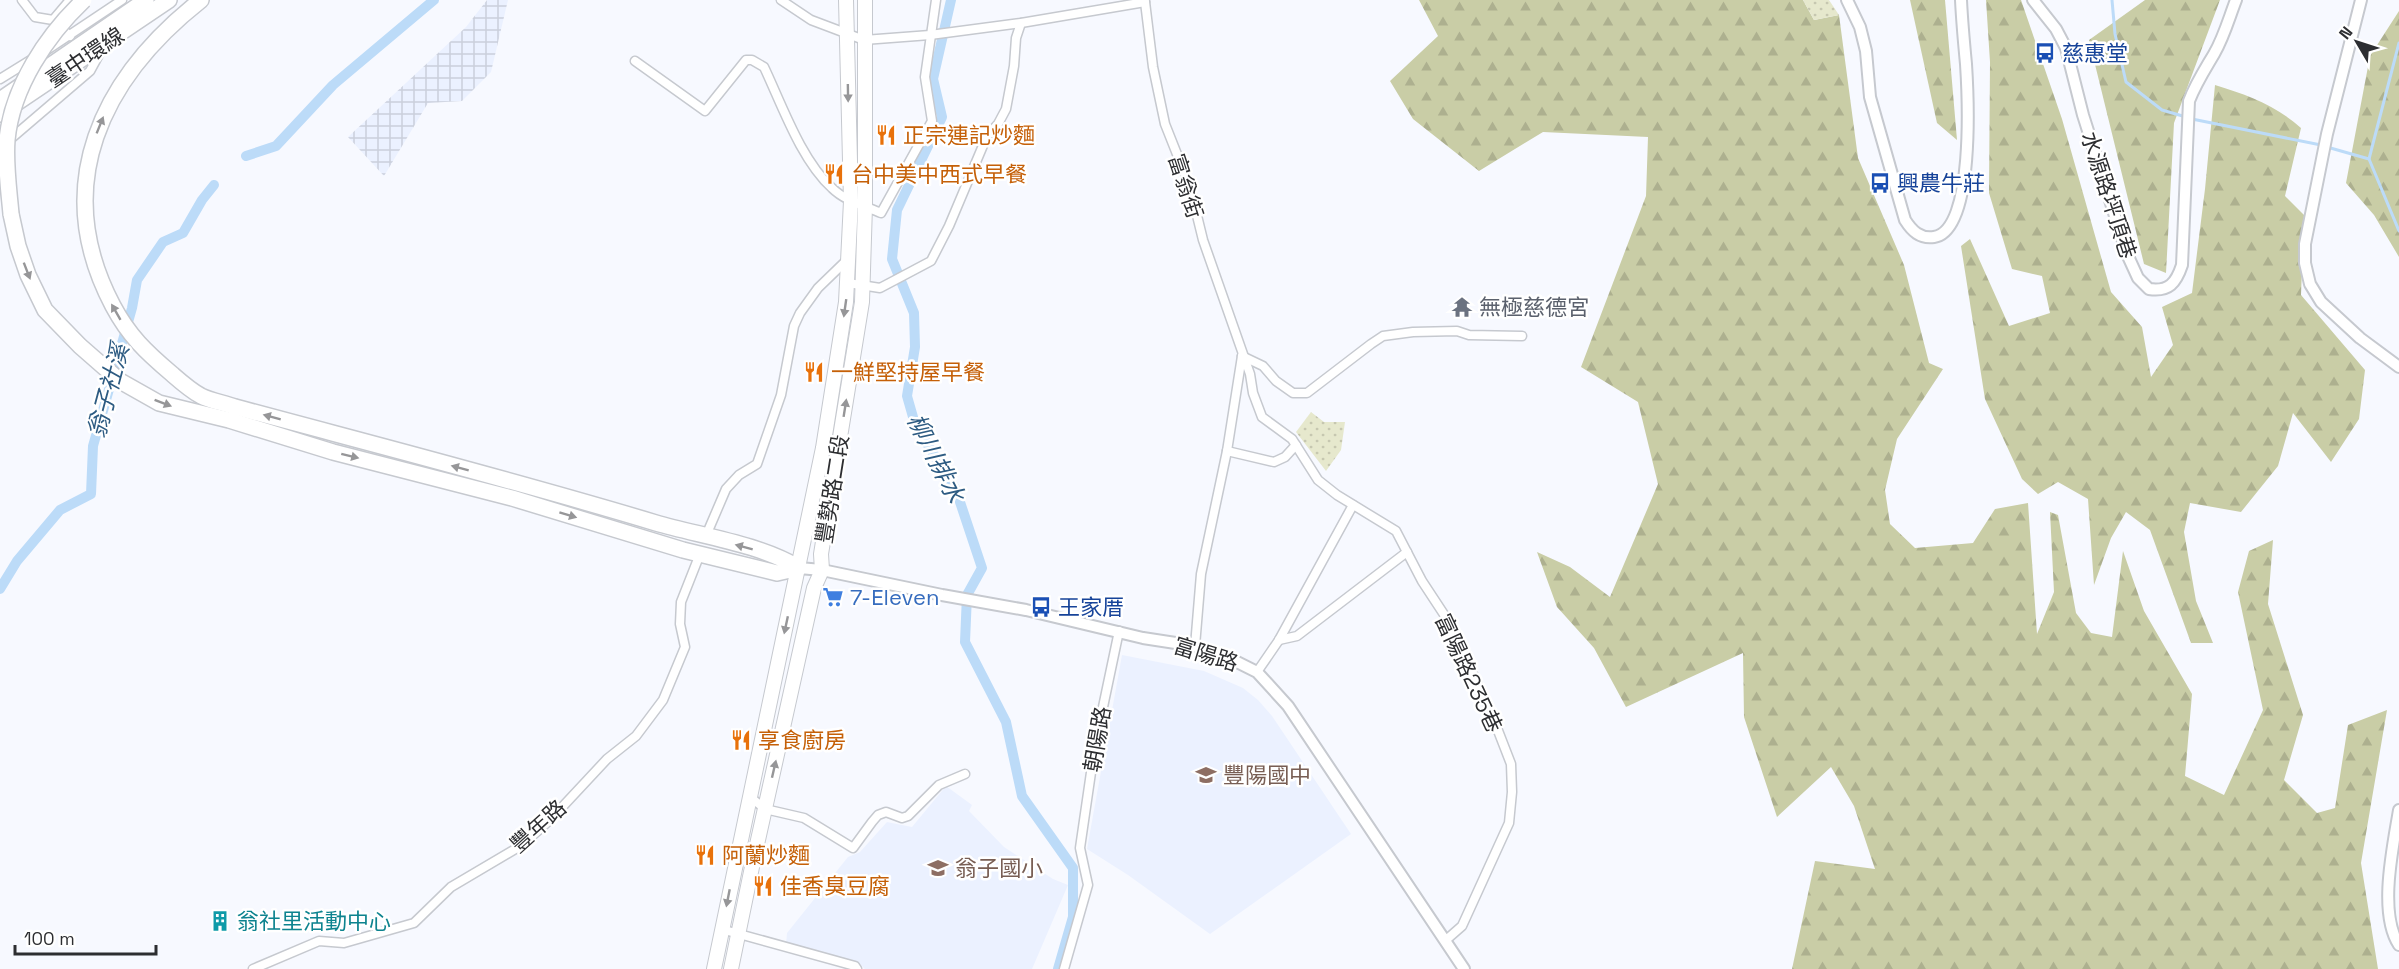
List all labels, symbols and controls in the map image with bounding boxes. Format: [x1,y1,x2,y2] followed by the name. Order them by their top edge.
[2327,12,2387,72] north arrow
[41,21,129,93] street label: 臺中環線
[2334,22,2357,44] text: N
[2062,39,2128,67] place label: 慈惠堂
[2033,41,2057,65] bus stop icon: 慈惠堂
[844,83,853,102] one-way arrow
[96,116,105,134] one-way arrow
[903,121,1035,149] place label: 正宗連記炒麵
[874,123,898,147] restaurant icon: 正宗連記炒麵
[2075,128,2143,262] street label: 水源路坪頂巷
[1162,150,1210,222] street label: 富翁街
[851,160,1027,188] place label: 台中美中西式早餐
[822,162,846,186] restaurant icon: 台中美中西式早餐
[1897,169,1985,197] place label: 興農牛莊
[1868,171,1892,195] bus stop icon: 興農牛莊
[22,262,32,280] one-way arrow
[1479,293,1589,321] place label: 無極慈德宮
[1450,295,1474,319] temple icon: 無極慈德宮
[841,299,850,318] one-way arrow
[111,303,121,320] one-way arrow
[81,338,136,441] water label: 翁子社溪
[831,358,985,386] place label: 一鮮堅持屋早餐
[802,360,826,384] restaurant icon: 一鮮堅持屋早餐
[154,398,172,408] one-way arrow
[841,399,850,418] one-way arrow
[900,408,972,509] water label: 柳川排水
[263,412,281,421] one-way arrow
[810,432,854,546] street label: 豐勢路二段
[341,452,359,462] one-way arrow
[451,462,469,472] one-way arrow
[559,511,577,520] one-way arrow
[735,542,753,552] one-way arrow
[850,583,939,611] place label: 7-Eleven
[821,585,845,609] supermarket icon: 7-Eleven
[1058,593,1124,621] place label: 王家厝
[1029,595,1053,619] bus stop icon: 王家厝
[1429,609,1509,737] street label: 富陽路235巷
[781,616,790,635] one-way arrow
[1170,631,1242,677] street label: 富陽路
[1077,704,1117,774] street label: 朝陽路
[758,726,846,754] place label: 享食廚房
[729,728,753,752] restaurant icon: 享食廚房
[770,759,779,778] one-way arrow
[1223,761,1311,789] place label: 豐陽國中
[1194,763,1218,787] school or university icon: 豐陽國中
[504,794,572,858] street label: 豐年路
[722,841,810,869] place label: 阿蘭炒麵
[693,843,717,867] restaurant icon: 阿蘭炒麵
[955,854,1043,882] place label: 翁子國小
[926,856,950,880] school or university icon: 翁子國小
[780,872,890,900] place label: 佳香臭豆腐
[751,874,775,898] restaurant icon: 佳香臭豆腐
[723,888,732,907] one-way arrow
[237,907,391,935] place label: 翁社里活動中心
[208,909,232,933] building icon: 翁社里活動中心
[15,918,156,956] scale bar
[24,927,75,950] text: 100 m

